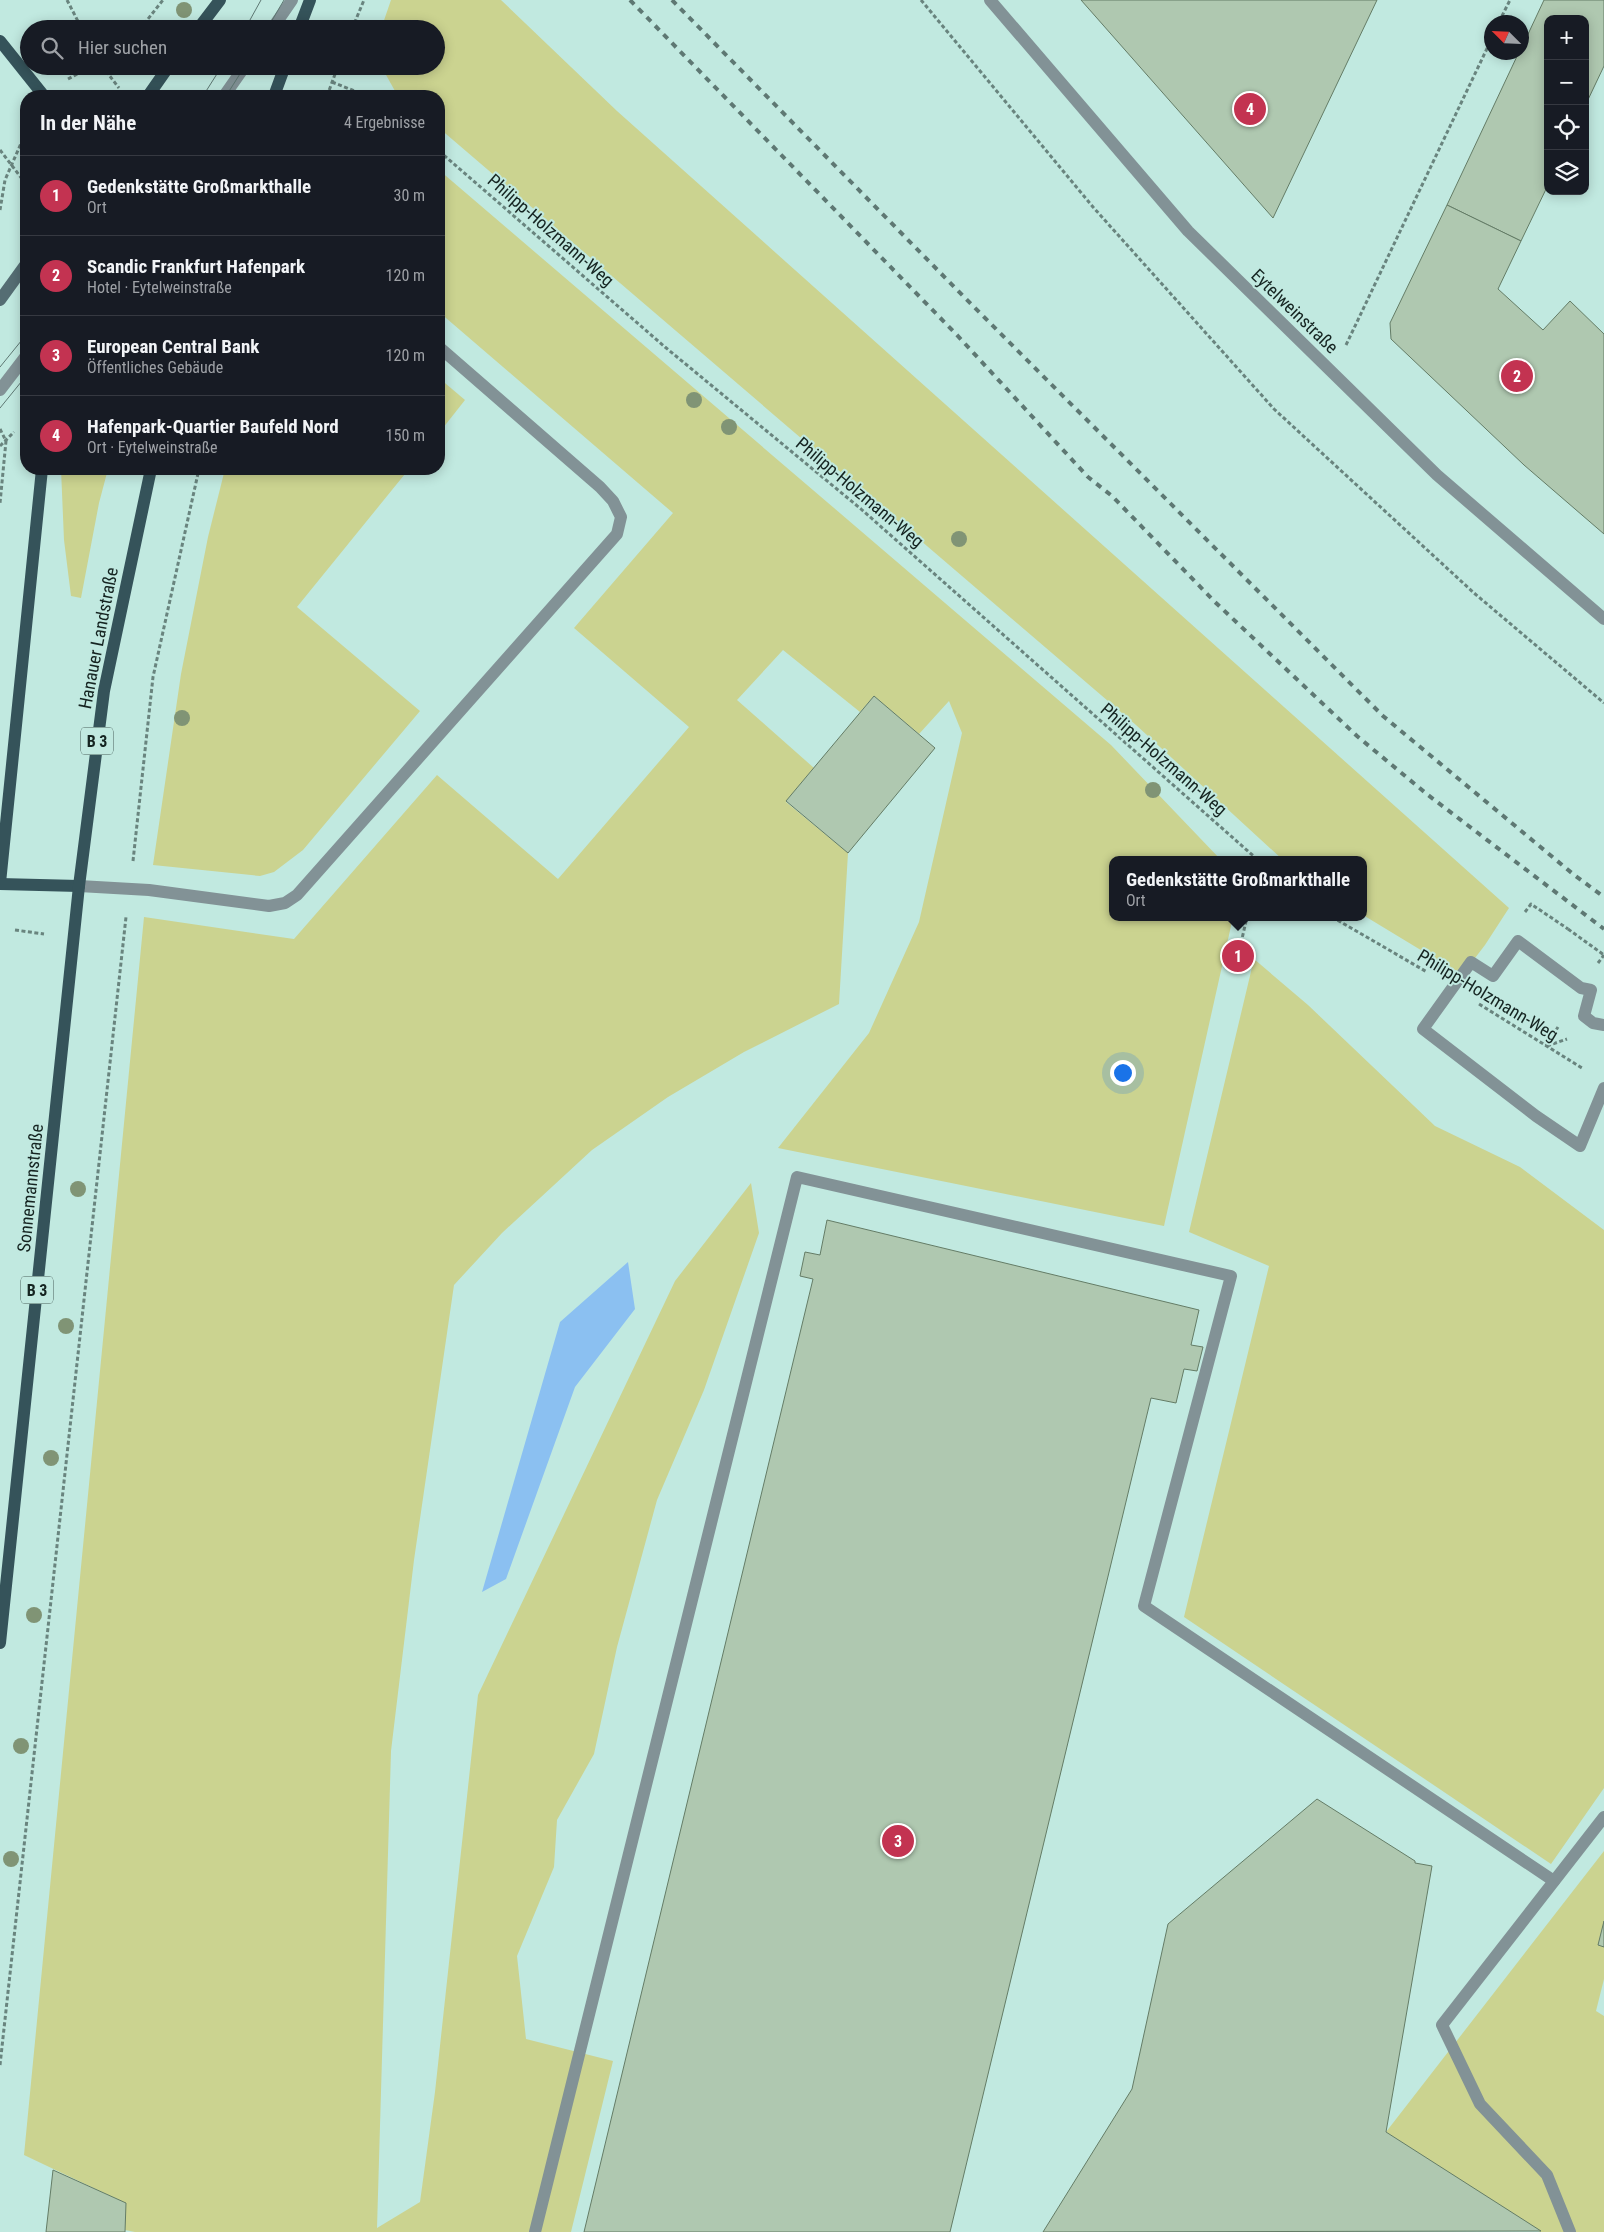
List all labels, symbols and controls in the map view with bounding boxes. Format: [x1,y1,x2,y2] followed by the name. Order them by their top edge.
[1484,15,1529,60] north arrow
[1544,15,1589,195] map controls
[1544,15,1589,60] button: +
[20,20,445,75] search box
[38,34,66,62] icon: search
[78,36,167,59] text: Hier suchen
[1544,60,1589,105] button: −
[1234,90,1266,128] pin: 4
[1544,105,1589,150] button: locate
[40,111,136,135] text: In der Nähe
[344,113,425,132] text: 4 Ergebnisse
[1544,150,1589,195] button: layers
[484,169,618,291] street label: Philipp-Holzmann-Weg
[87,175,311,198] text: Gedenkstätte Großmarkthalle
[52,186,60,205] text: 1
[393,186,425,205] text: 30 m
[87,198,107,217] text: Ort
[87,255,305,278] text: Scandic Frankfurt Hafenpark
[1247,264,1343,358] street label: Eytelweinstraße
[52,266,60,285] text: 2
[386,266,425,285] text: 120 m
[87,278,232,297] text: Hotel · Eytelweinstraße
[87,335,259,358] text: European Central Bank
[52,346,60,365] text: 3
[386,346,425,365] text: 120 m
[1501,357,1533,395] pin: 2
[87,358,223,377] text: Öffentliches Gebäude
[87,415,339,438] text: Hafenpark-Quartier Baufeld Nord
[52,426,60,445] text: 4
[386,426,425,445] text: 150 m
[792,432,928,552] street label: Philipp-Holzmann-Weg
[87,438,218,457] text: Ort · Eytelweinstraße
[74,565,122,711] street label: Hanauer Landstraße
[1097,698,1231,820] street label: Philipp-Holzmann-Weg
[81,728,113,754] road number: B 3
[1109,856,1367,921] popup
[1126,868,1350,891] text: Gedenkstätte Großmarkthalle
[1126,891,1146,910] text: Ort
[1222,937,1254,975] pin: 1
[1414,945,1562,1045] street label: Philipp-Holzmann-Weg
[1110,1060,1136,1086] your location
[13,1123,47,1253] street label: Sonnemannstraße
[21,1276,53,1304] road number: B 3
[882,1822,914,1860] pin: 3

